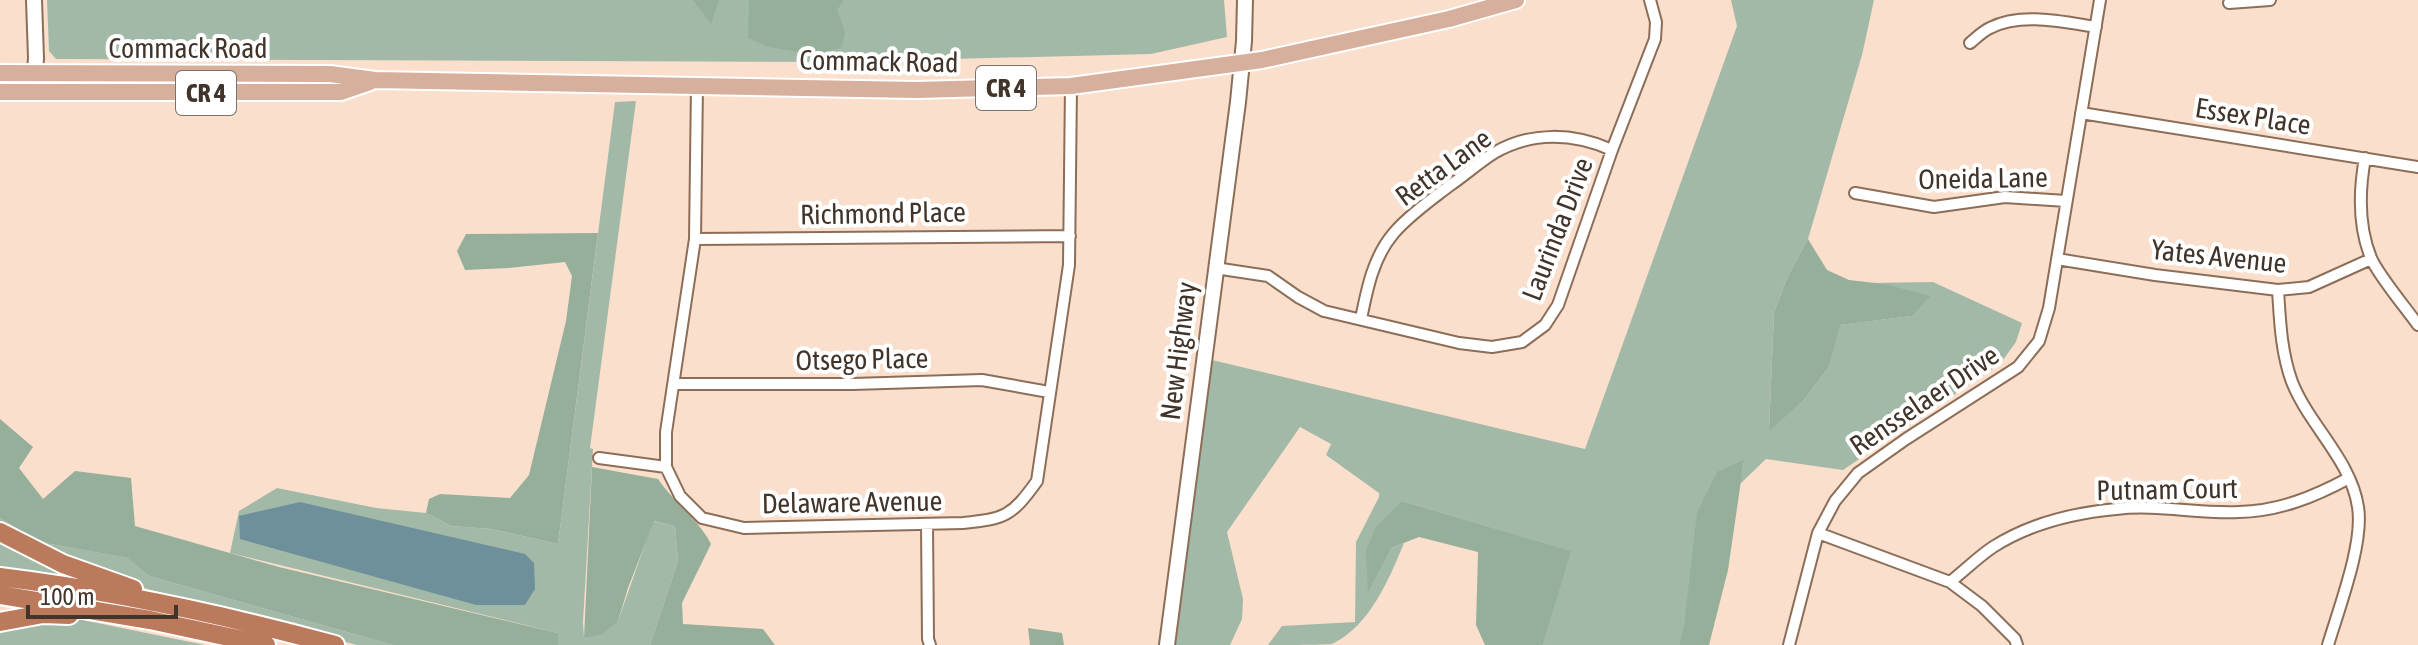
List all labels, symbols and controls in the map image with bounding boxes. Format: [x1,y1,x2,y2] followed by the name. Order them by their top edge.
[108,32,268,64] street label: Commack Road
[799,44,959,78] street label: Commack Road
[976,66,1036,110] road number: CR 4
[176,71,236,115] road number: CR 4
[2193,91,2313,141] street label: Essex Place
[1389,122,1497,212] street label: Retta Lane
[1515,153,1599,305] street label: Laurinda Drive
[1918,161,2048,195] street label: Oneida Lane
[800,196,966,230] street label: Richmond Place
[2150,233,2288,279] street label: Yates Avenue
[1154,280,1202,422] street label: New Highway
[1844,339,2004,461] street label: Rensselaer Drive
[795,342,929,376] street label: Otsego Place
[2096,472,2238,506] street label: Putnam Court
[761,484,943,520] street label: Delaware Avenue
[28,569,176,619] scale bar
[40,583,94,610] text: 100 m

